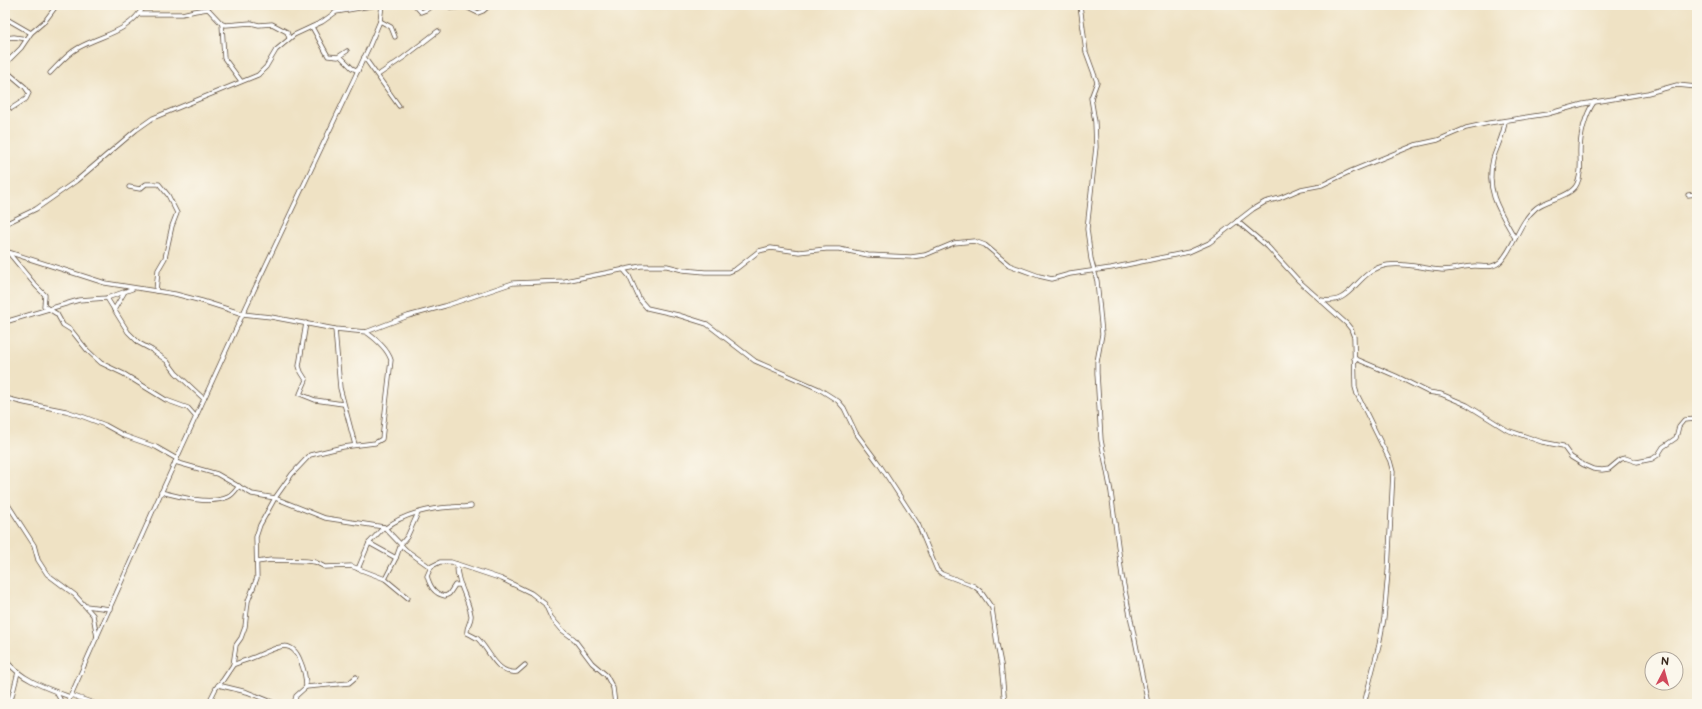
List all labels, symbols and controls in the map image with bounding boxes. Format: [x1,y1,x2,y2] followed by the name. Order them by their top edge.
[1644,651,1684,691] north arrow
[1660,655,1670,668] text: N

